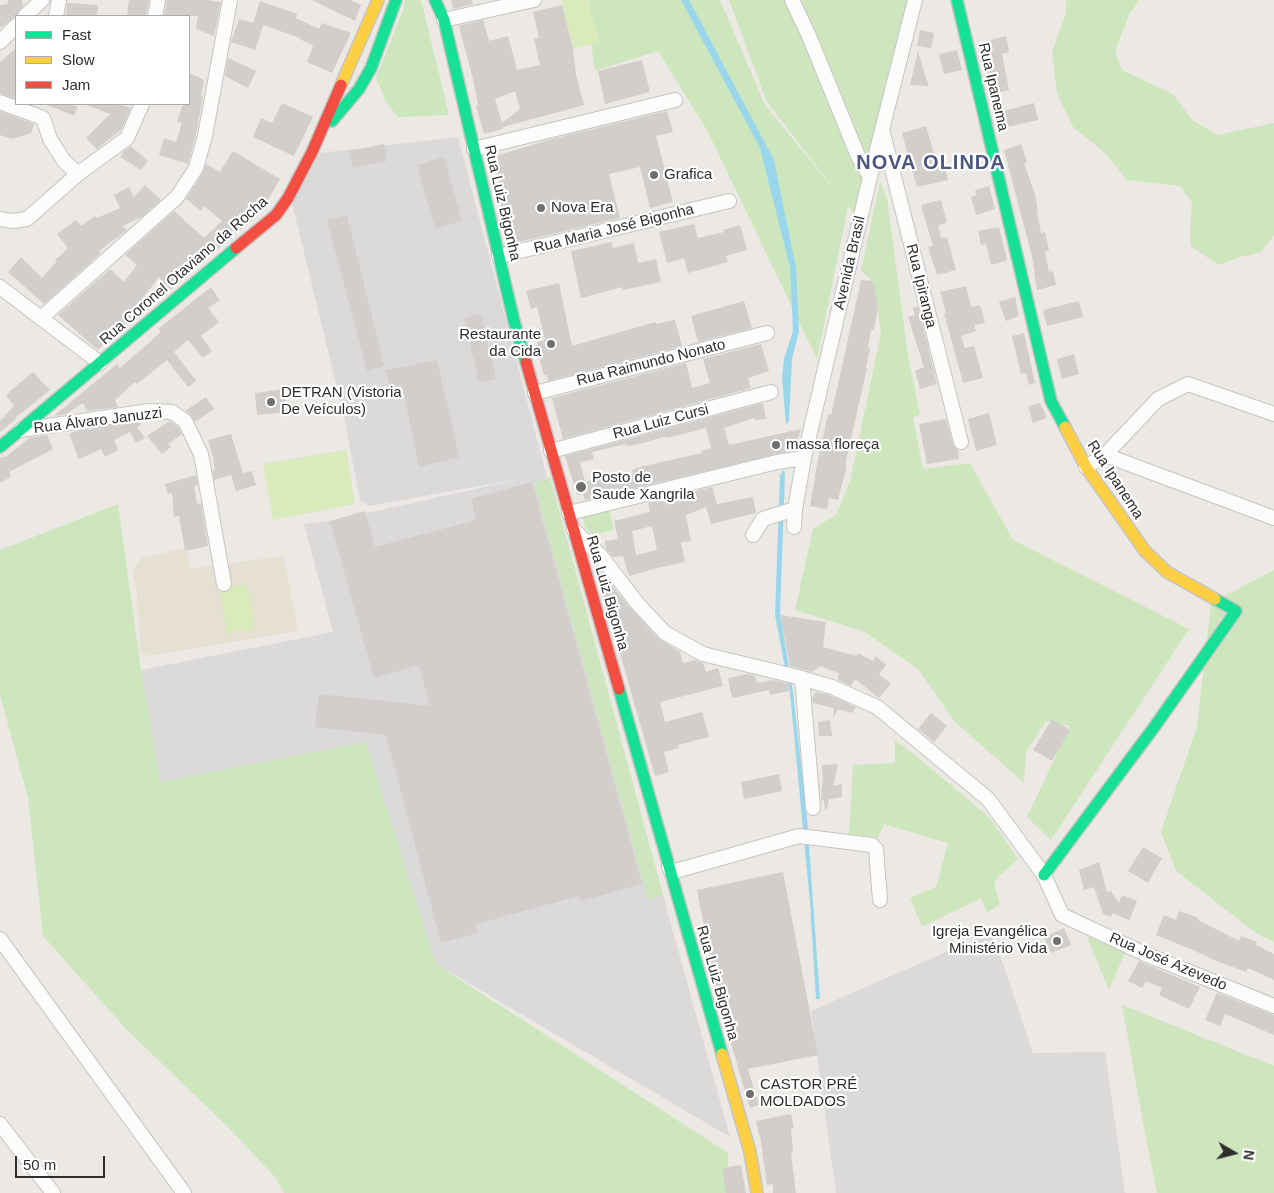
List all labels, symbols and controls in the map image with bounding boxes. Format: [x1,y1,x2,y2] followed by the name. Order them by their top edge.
[15,15,190,105] legend
[62,26,91,43] text: Fast
[974,41,1012,133] street label: Rua Ipanema
[62,51,95,68] text: Slow
[62,76,90,93] text: Jam
[480,143,524,263] street label: Rua Luiz Bigonha
[855,151,1007,175] district label: NOVA OLINDA
[664,166,712,184] place label: Grafica
[648,169,660,181] marker: Grafica
[96,193,272,349] street label: Rua Coronel Otaviano da Rocha
[551,199,614,217] place label: Nova Era
[532,200,696,258] street label: Rua Maria José Bigonha
[535,202,547,214] marker: Nova Era
[830,214,870,312] street label: Avenida Brasil
[902,242,940,330] street label: Rua Ipiranga
[459,326,541,361] place label: Restaurante da Cida
[575,336,727,390] street label: Rua Raimundo Nonato
[545,338,557,350] marker: Restaurante da Cida
[281,384,402,419] place label: DETRAN (Vistoria De Veículos)
[265,396,277,408] marker: DETRAN (Vistoria De Veículos)
[611,401,711,443] street label: Rua Luiz Cursi
[33,404,163,438] street label: Rua Álvaro Januzzi
[786,436,879,454] place label: massa floreça
[1083,437,1147,523] street label: Rua Ipanema
[770,439,782,451] marker: massa floreça
[592,469,695,504] place label: Posto de Saude Xangrila
[574,480,588,494] marker: Posto de Saude Xangrila
[582,534,632,652] street label: Rua Luiz Bigonha
[932,923,1047,958] place label: Igreja Evangélica Ministério Vida
[692,924,742,1042] street label: Rua Luiz Bigonha
[1107,929,1229,995] street label: Rua José Azevedo
[1051,935,1063,947] marker: Igreja Evangélica Ministério Vida
[760,1076,857,1111] place label: CASTOR PRÉ MOLDADOS
[744,1088,756,1100] marker: CASTOR PRÉ MOLDADOS
[1209,1128,1259,1178] north arrow
[18,1146,108,1178] scale bar
[1240,1149,1257,1161] text: N
[23,1156,56,1173] text: 50 m

